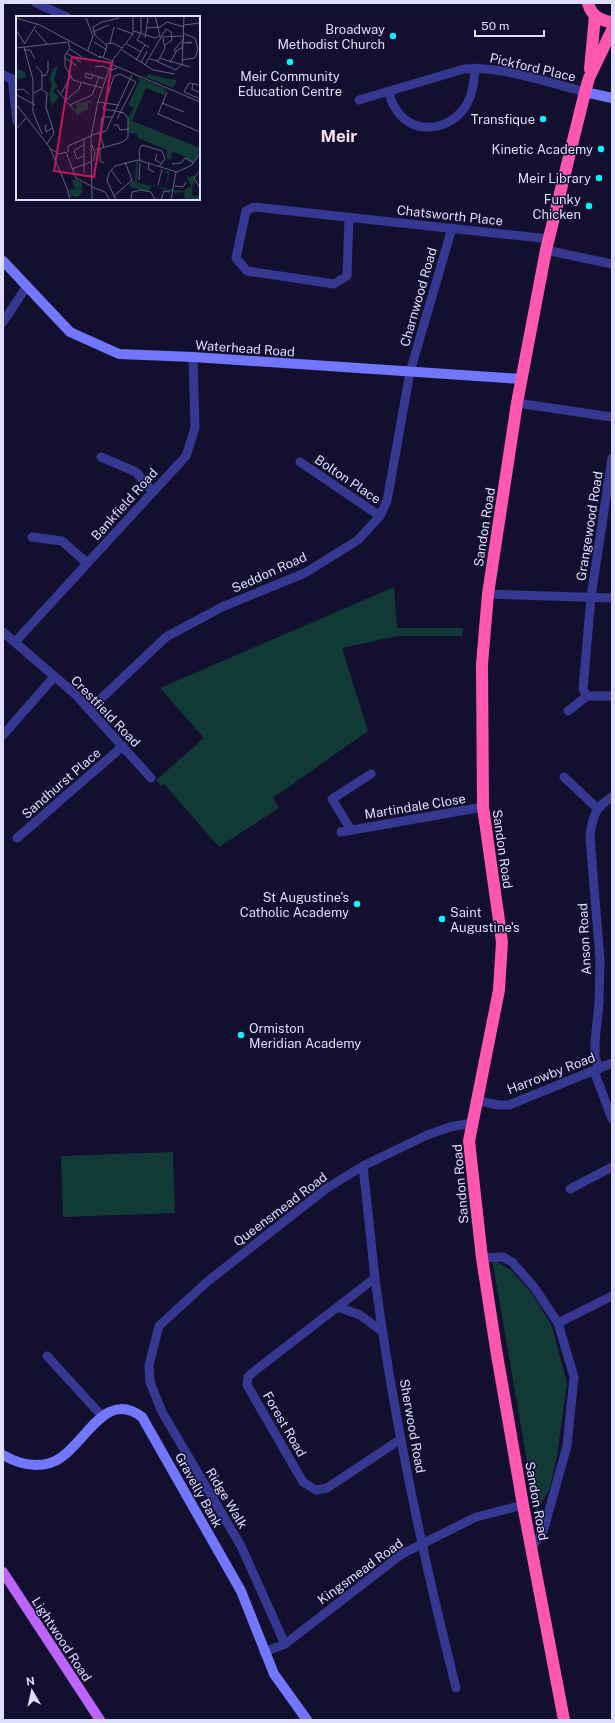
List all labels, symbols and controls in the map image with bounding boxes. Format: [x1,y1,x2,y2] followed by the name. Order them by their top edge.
[475,12,544,38] scale bar
[16,16,200,200] inset map
[481,19,509,33] text: 50 m
[277,22,385,52] place label: Broadway Methodist Church
[388,31,398,41] marker: Broadway Methodist Church
[488,50,577,85] street label: Pickford Place
[285,57,295,67] marker: Meir Community Education Centre
[238,69,342,99] place label: Meir Community Education Centre
[471,112,535,127] place label: Transfique
[538,114,548,124] marker: Transfique
[321,126,357,146] district label: Meir
[492,142,593,157] place label: Kinetic Academy
[596,144,606,154] marker: Kinetic Academy
[518,171,591,186] place label: Meir Library
[594,173,604,183] marker: Meir Library
[532,192,581,222] place label: Funky Chicken
[584,201,594,211] marker: Funky Chicken
[396,202,504,229] street label: Chatsworth Place
[397,246,440,348] street label: Charnwood Road
[195,338,295,359] street label: Waterhead Road
[312,452,383,507] street label: Bolton Place
[88,465,161,543] street label: Bankfield Road
[573,470,606,582] street label: Grangewood Road
[471,486,498,568] street label: Sandon Road
[229,549,309,596] street label: Seddon Road
[68,673,143,750] street label: Crestfield Road
[19,745,104,822] street label: Sandhurst Place
[363,791,467,822] street label: Martindale Close
[490,808,515,890] street label: Sandon Road
[240,890,349,920] place label: St Augustine's Catholic Academy
[352,899,362,909] marker: St Augustine's Catholic Academy
[575,903,594,975] street label: Anson Road
[450,905,520,935] place label: Saint Augustine's
[437,914,447,924] marker: Saint Augustine's
[249,1021,361,1051] place label: Ormiston Meridian Academy
[236,1030,246,1040] marker: Ormiston Meridian Academy
[505,1050,597,1097] street label: Harrowby Road
[450,1143,471,1224] street label: Sandon Road
[230,1169,330,1250] street label: Queensmead Road
[397,1378,428,1474] street label: Sherwood Road
[260,1389,309,1459] street label: Forest Road
[172,1450,225,1530] street label: Gravelly Bank
[522,1460,551,1542] street label: Sandon Road
[203,1465,250,1531] street label: Ridge Walk
[315,1535,406,1607] street label: Kingsmead Road
[29,1594,94,1684] street label: Lightwood Road
[12,1671,52,1711] north arrow
[25,1675,36,1688] text: N

